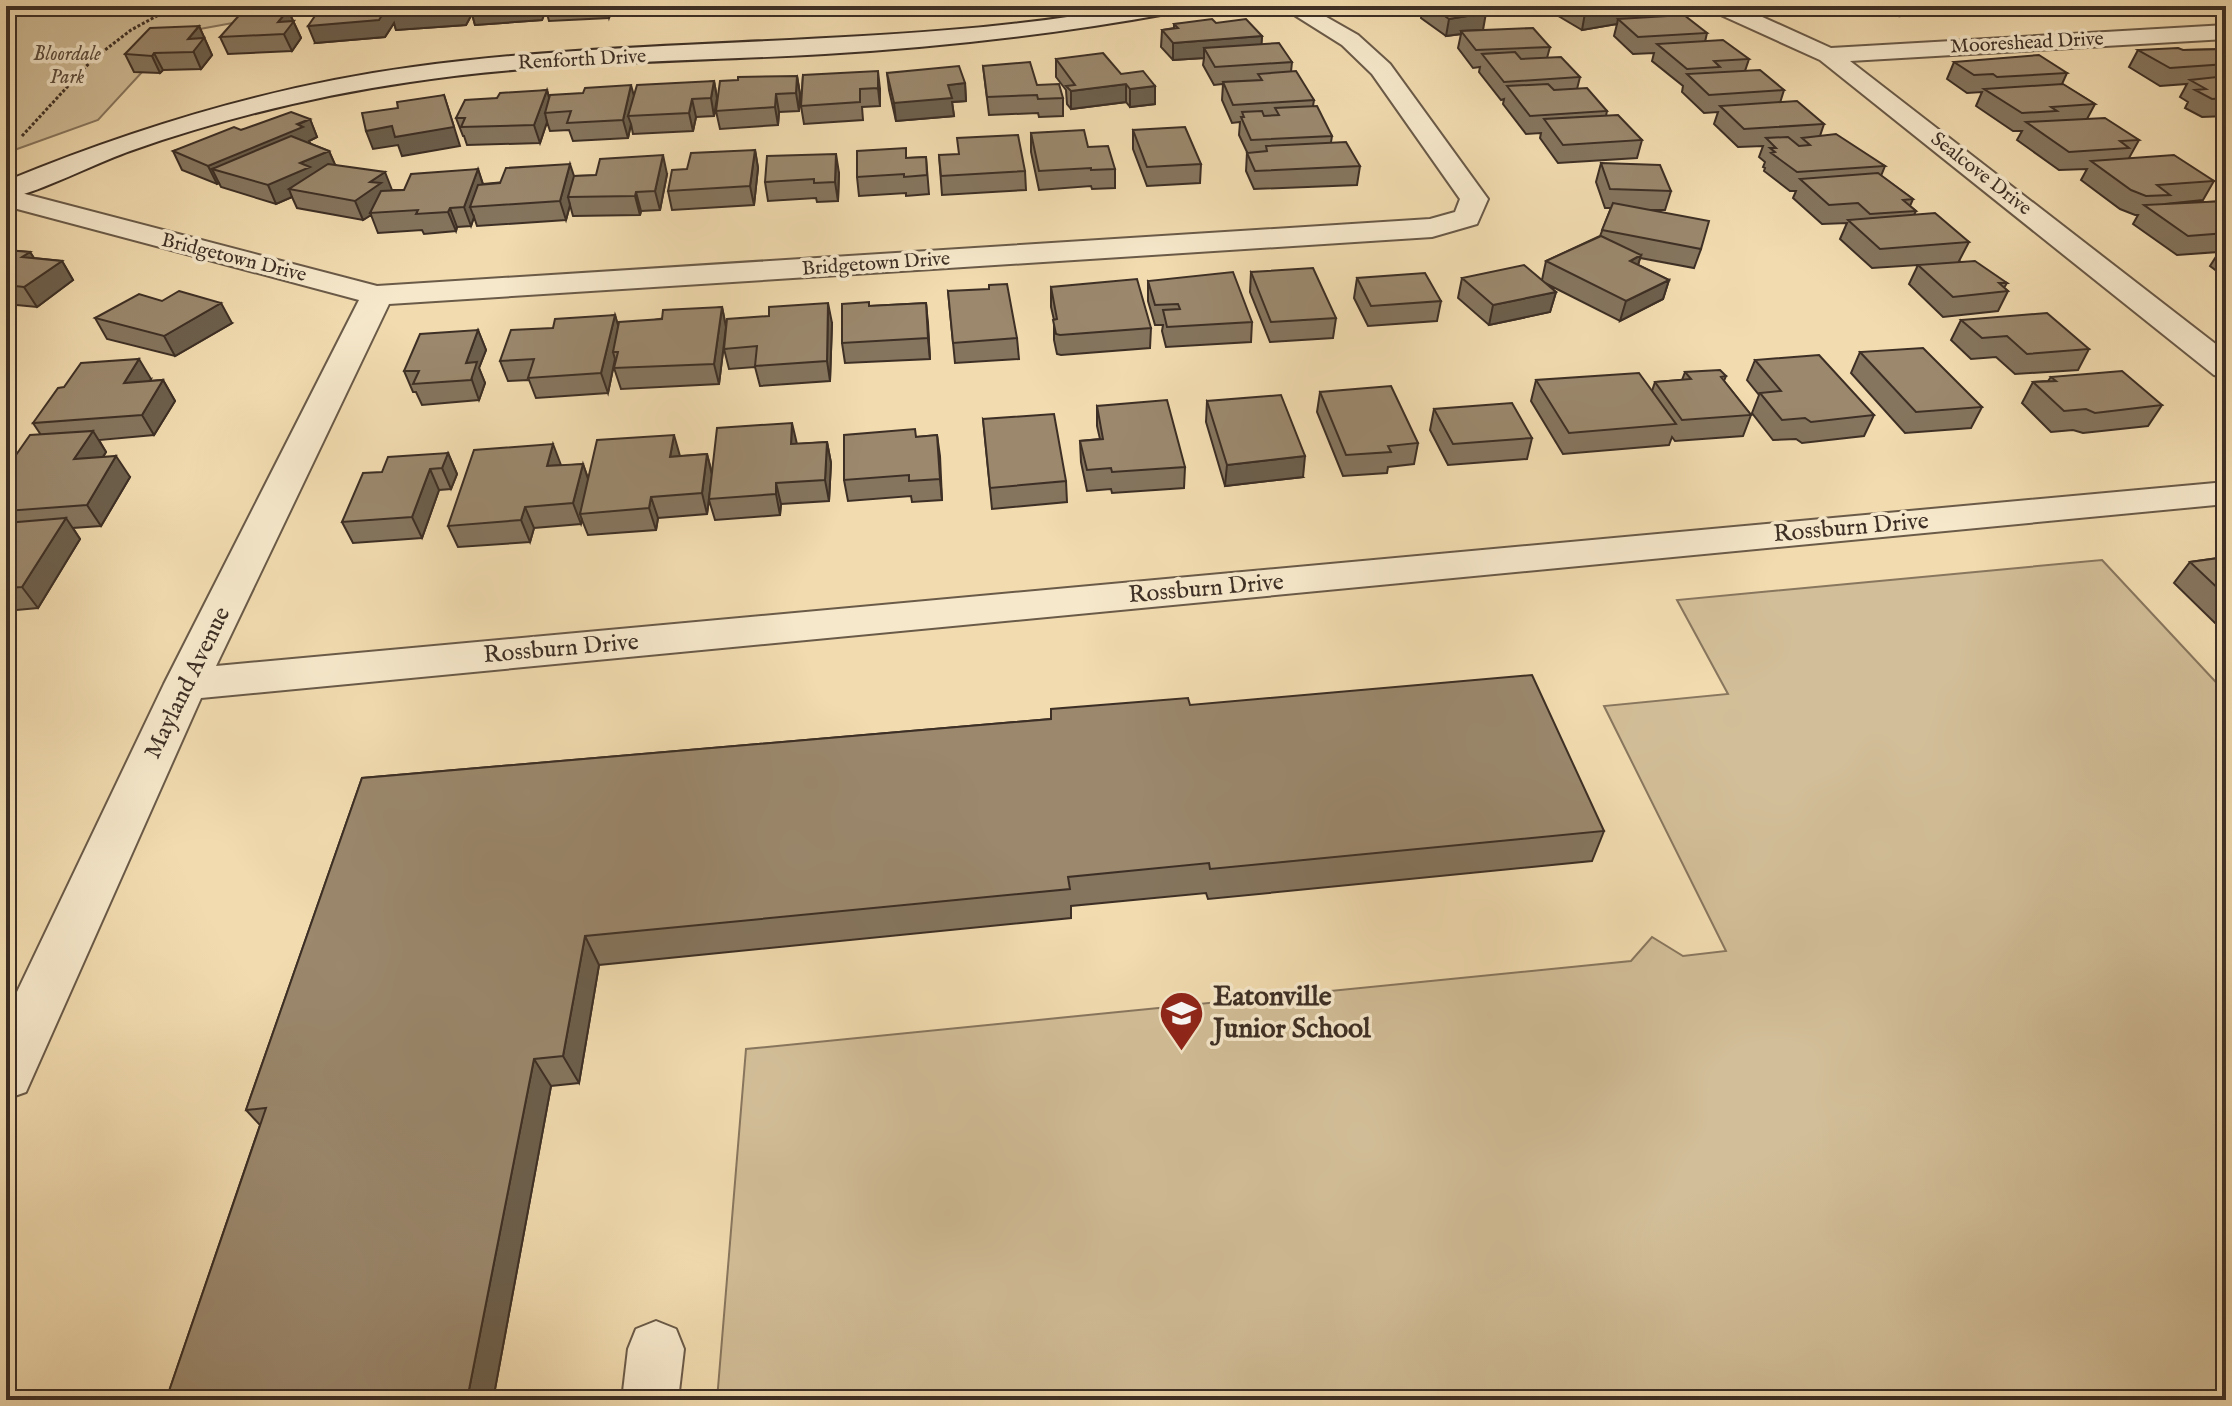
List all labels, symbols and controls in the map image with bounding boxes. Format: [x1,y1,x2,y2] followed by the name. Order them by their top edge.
[1950,26,2104,60] street label: Mooreshead Drive
[33,42,101,90] park label: Bloordale Park
[517,44,647,76] street label: Renforth Drive
[1925,127,2037,221] street label: Sealcove Drive
[159,228,309,288] street label: Bridgetown Drive
[801,246,951,282] street label: Bridgetown Drive
[1772,506,1930,550] street label: Rossburn Drive
[1127,567,1285,611] street label: Rossburn Drive
[138,602,238,764] street label: Mayland Avenue
[482,627,640,671] street label: Rossburn Drive
[1209,980,1372,1047] place label: Eatonville Junior School
[1158,989,1206,1052] school or university icon: Eatonville Junior School

